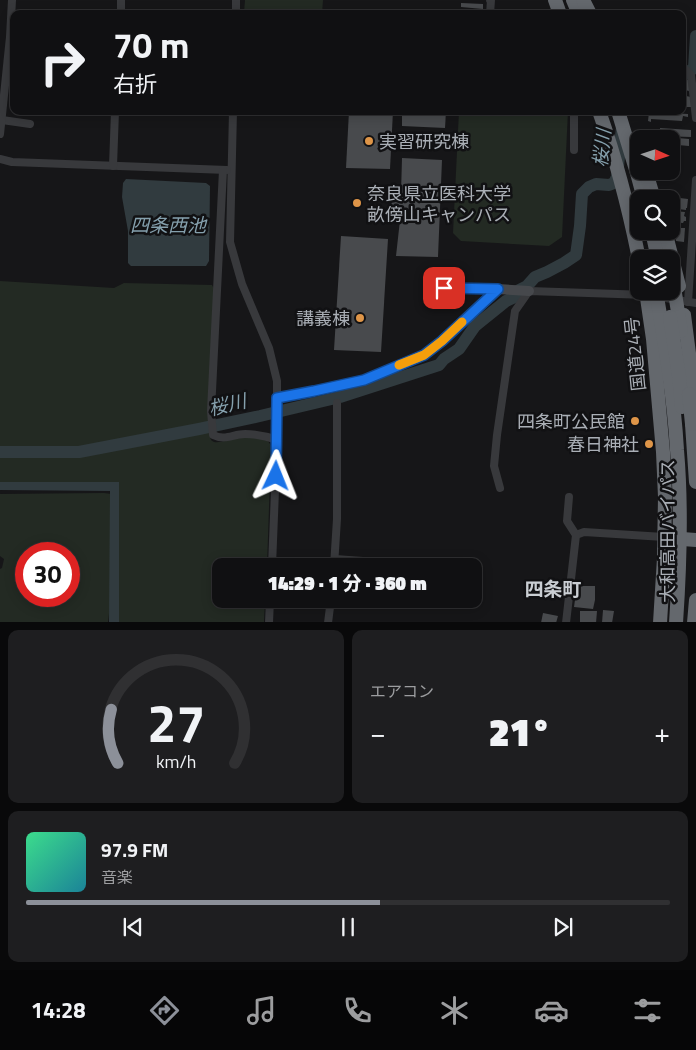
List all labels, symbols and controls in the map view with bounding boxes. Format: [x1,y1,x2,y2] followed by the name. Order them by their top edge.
[113,18,189,72] text: 70 m
[30,30,95,95] icon: right
[113,67,157,101] text: 右折
[585,126,618,168] water label: 桜川
[379,128,469,155] place label: 実習研究棟
[630,130,680,180] north arrow
[630,130,680,300] map controls
[363,135,375,147] marker: 実習研究棟
[367,180,511,228] place label: 奈良県立医科大学 畝傍山キャンパス
[630,190,680,240] button: search
[351,197,363,209] marker: 奈良県立医科大学 畝傍山キャンパス
[130,210,208,239] water label: 四条西池
[630,250,680,300] button: layers
[423,267,465,309] pin
[430,274,458,302] icon: arrive
[296,305,350,332] place label: 講義棟
[354,312,366,324] marker: 講義棟
[618,316,652,392] street label: 国道24号
[205,385,251,422] water label: 桜川
[517,408,625,435] place label: 四条町公民館
[629,415,641,427] marker: 四条町公民館
[567,431,639,458] place label: 春日神社
[643,438,655,450] marker: 春日神社
[249,449,301,501] position arrow
[654,459,681,603] street label: 大和高田バイパス
[15,542,80,607] speed limit sign: 30
[267,568,427,597] text: 14:29 · 1 分 · 360 m
[524,574,582,603] district label: 四条町
[370,679,434,703] text: エアコン
[147,683,205,762] text: 27
[489,703,551,761] text: 21°
[370,711,386,754] text: −
[654,711,670,754] text: +
[156,748,196,775] text: km/h
[101,835,168,864] text: 97.9 FM
[101,865,133,889] text: 音楽
[119,913,147,941] icon: previous
[334,913,362,941] icon: pause
[549,913,577,941] icon: next
[31,993,86,1027] text: 14:28
[147,993,182,1028] icon: directions
[244,993,279,1028] icon: music
[340,993,375,1028] icon: phone
[437,993,472,1028] icon: climate
[534,993,569,1028] icon: car
[630,993,665,1028] icon: filters

